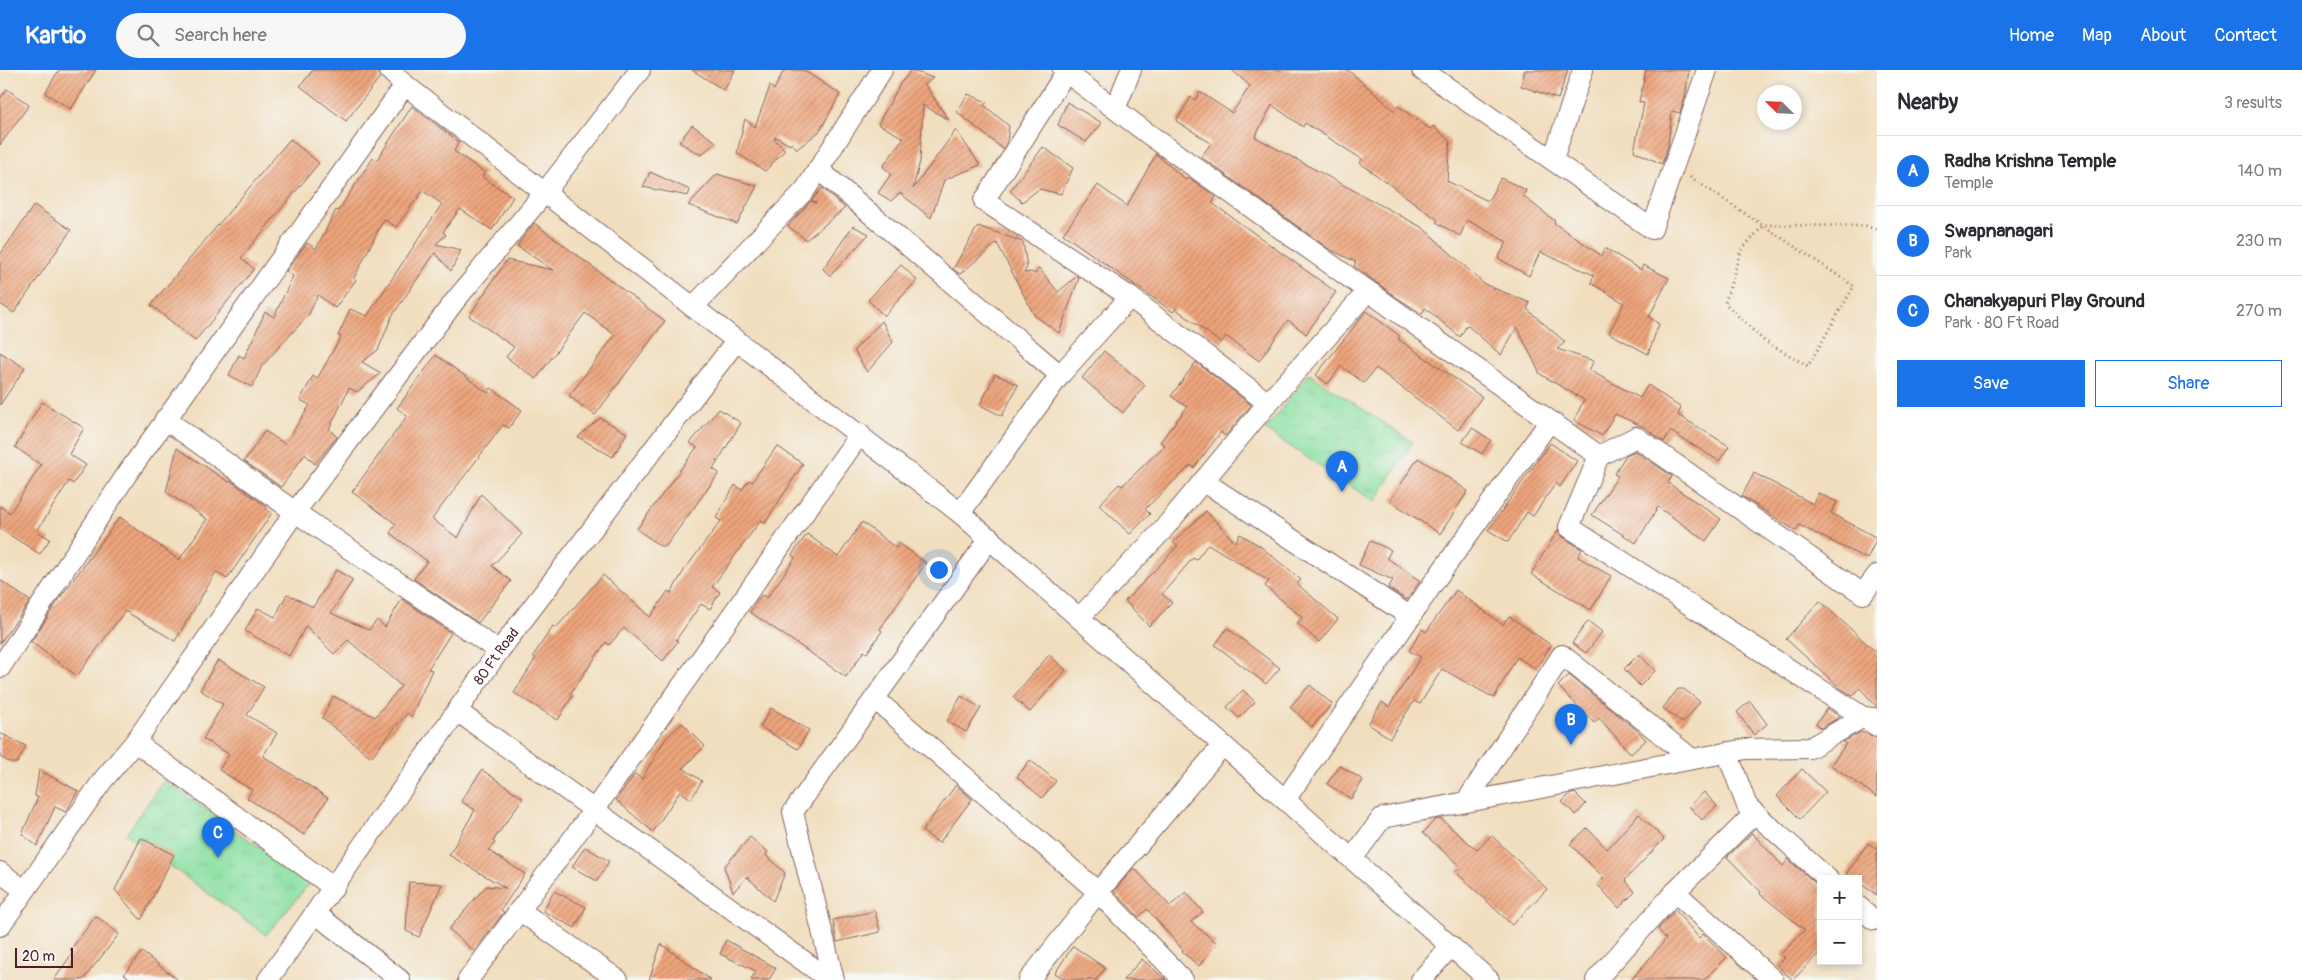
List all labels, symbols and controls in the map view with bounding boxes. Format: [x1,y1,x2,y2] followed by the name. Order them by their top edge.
[116,13,466,58] search box
[25,21,86,50] text: Kartio
[134,21,162,49] icon: search
[174,23,267,47] text: Search here
[2009,24,2054,47] text: Home
[2082,24,2112,47] text: Map
[2140,24,2186,47] text: About
[2214,24,2277,47] text: Contact
[1757,85,1802,130] north arrow
[1897,89,1958,116] text: Nearby
[2224,93,2282,113] text: 3 results
[1944,149,2116,173] text: Radha Krishna Temple
[1908,161,1918,181] text: A
[2238,161,2282,181] text: 140 m
[1944,173,1993,193] text: Temple
[1944,219,2053,243] text: Swapnanagari
[1908,231,1918,251] text: B
[2236,231,2282,251] text: 230 m
[1944,243,1972,263] text: Park
[1944,289,2145,313] text: Chanakyapuri Play Ground
[1908,301,1918,321] text: C
[2236,301,2282,321] text: 270 m
[1944,313,2059,333] text: Park · 80 Ft Road
[1897,360,2085,407] button: Save
[2095,360,2282,407] button: Share
[1326,451,1358,492] pin: A
[926,557,952,583] your location
[470,624,522,688] street label: 80 Ft Road
[1555,704,1587,745] pin: B
[202,817,234,858] pin: C
[1817,875,1862,965] map controls
[1817,875,1862,920] button: +
[1817,920,1862,965] button: −
[15,945,72,968] scale bar
[22,948,55,965] text: 20 m

